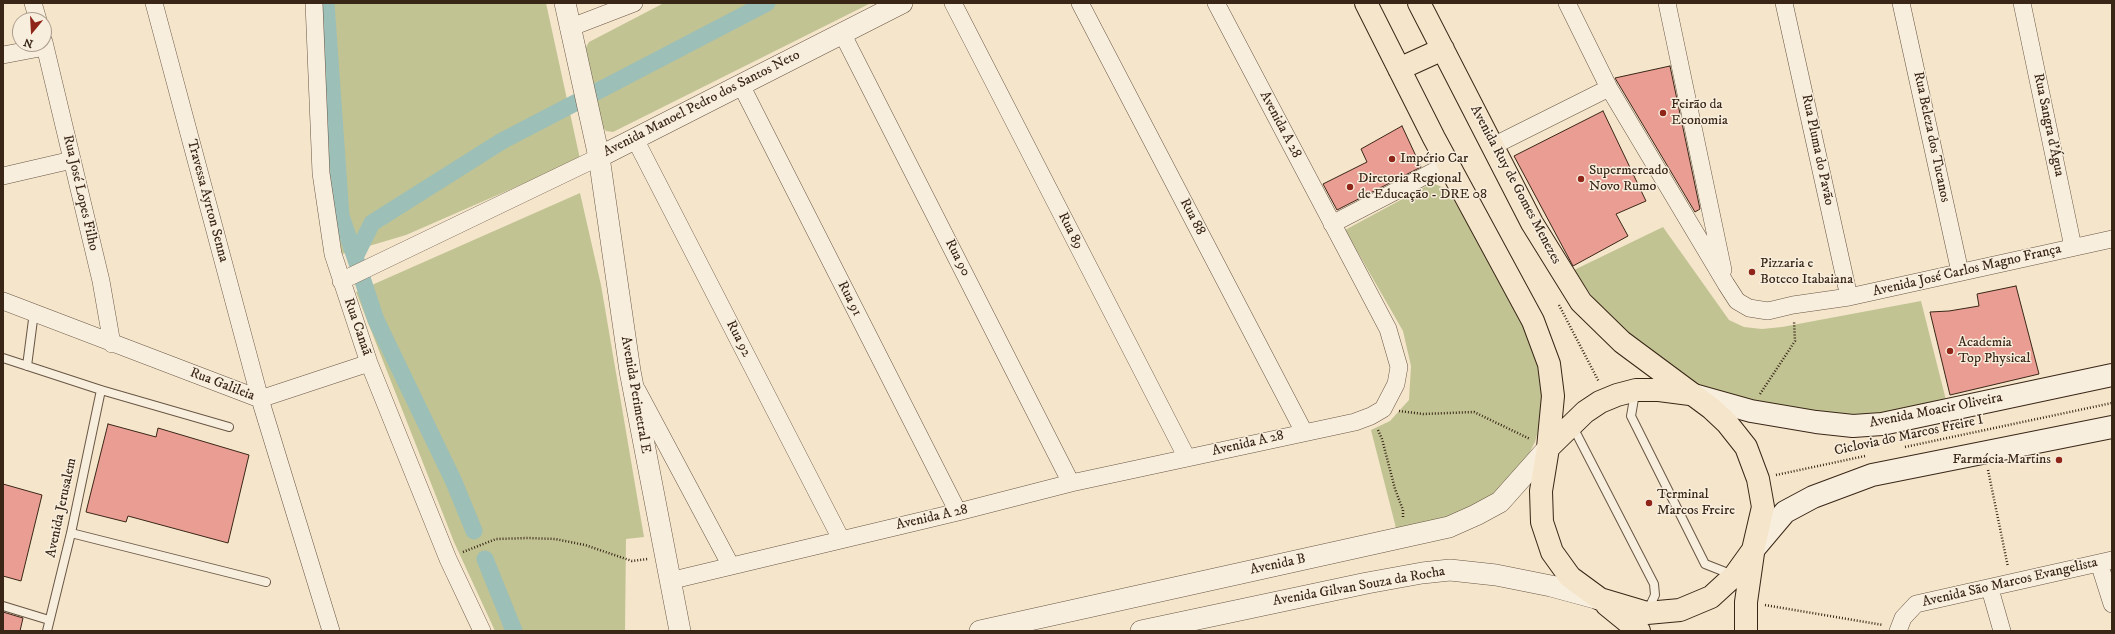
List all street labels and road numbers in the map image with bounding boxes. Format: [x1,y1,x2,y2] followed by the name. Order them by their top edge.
[601,47,803,161] street label: Avenida Manoel Pedro dos Santos Neto
[1909,70,1953,204] street label: Rua Beleza dos Tucanos
[2029,72,2067,178] street label: Rua Sangra d'Água
[1255,89,1305,161] street label: Avenida A 28
[1797,93,1837,207] street label: Rua Pluma do Pavão
[1466,103,1564,267] street label: Avenida Ruy de Gomes Menezes
[58,133,102,253] street label: Rua José Lopes Filho
[183,138,231,264] street label: Travessa Ayrton Senna
[1175,196,1209,238] street label: Rua 88
[1054,210,1086,252] street label: Rua 89
[941,237,973,279] street label: Rua 90
[1871,241,2063,301] street label: Avenida José Carlos Magno França
[833,279,865,319] street label: Rua 91
[339,296,375,358] street label: Rua Canaã
[722,318,754,360] street label: Rua 92
[616,335,654,455] street label: Avenida Perimetral E
[187,365,257,405] street label: Rua Galileia
[1868,390,2004,432] street label: Avenida Moacir Oliveira
[1833,412,1985,460] street label: Ciclovia do Marcos Freire I
[1210,428,1286,460] street label: Avenida A 28
[43,457,81,559] street label: Avenida Jerusalem
[894,502,970,534] street label: Avenida A 28
[1249,551,1307,579] street label: Avenida B
[1921,555,2099,611] street label: Avenida São Marcos Evangelista
[1272,564,1446,610] street label: Avenida Gilvan Souza da Rocha

